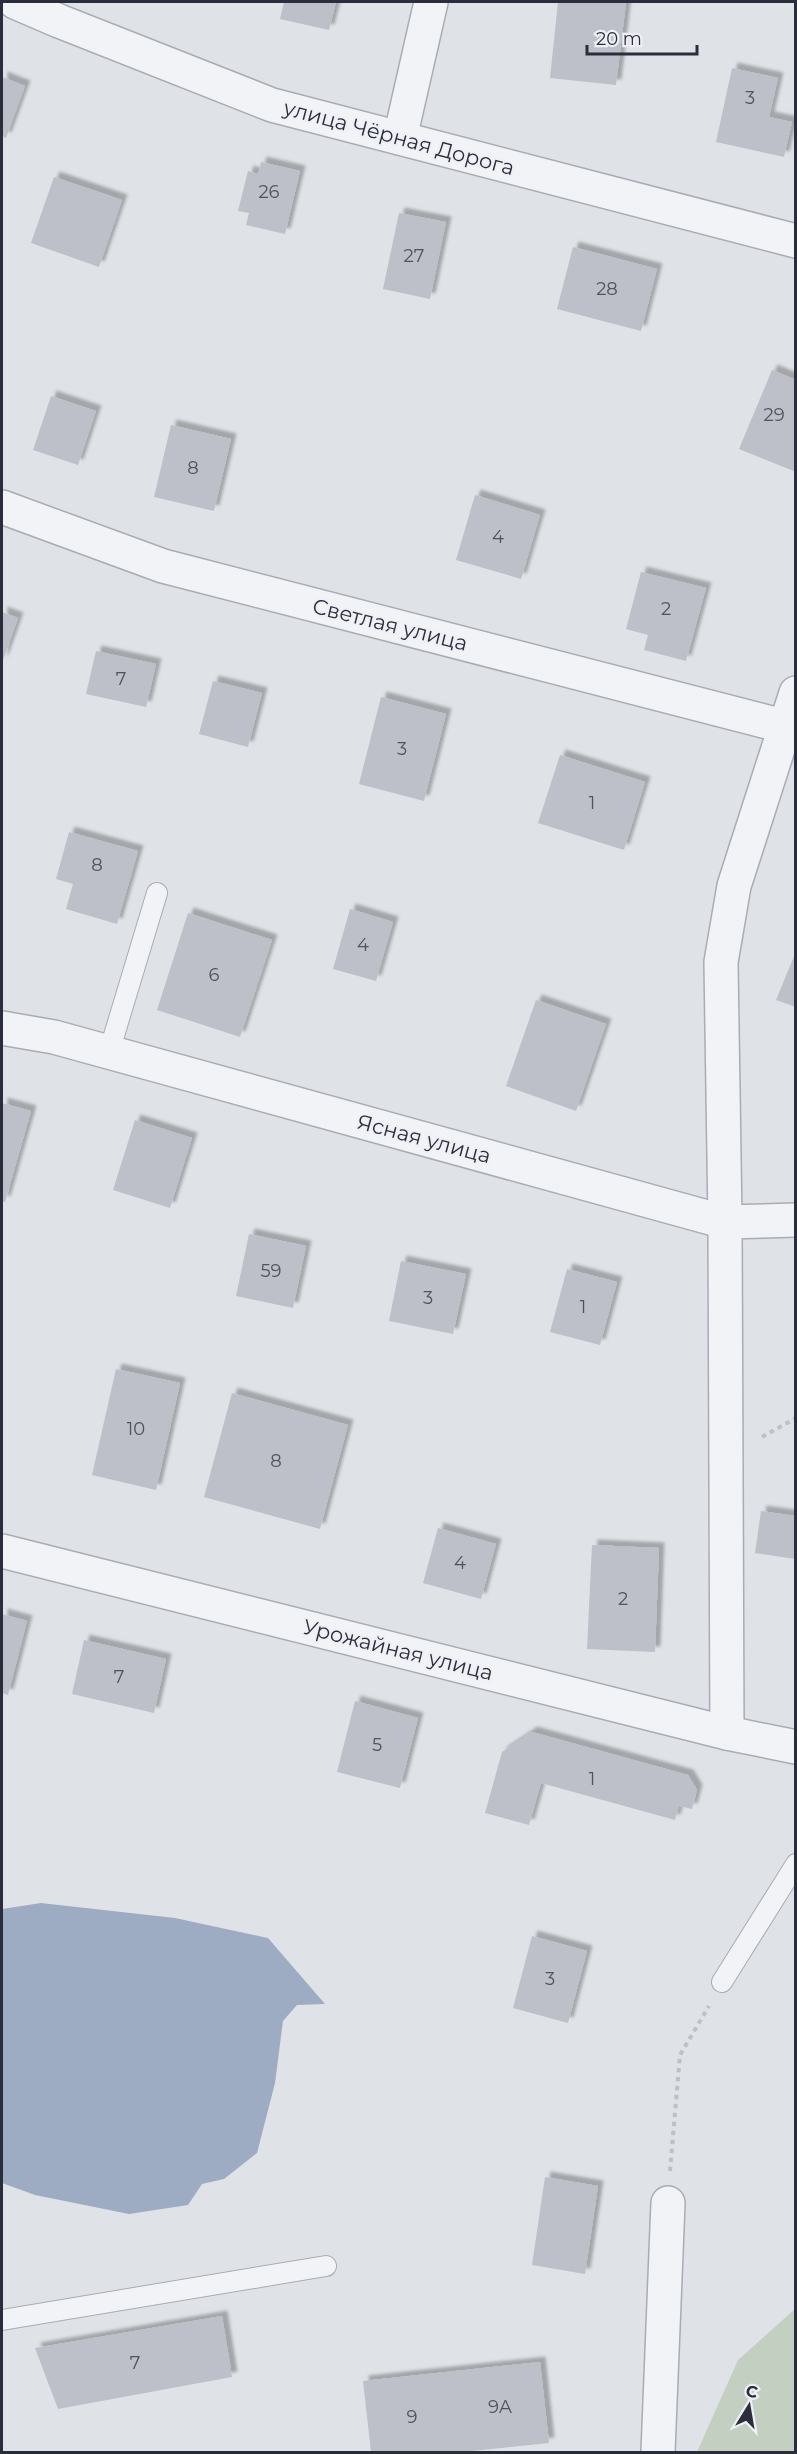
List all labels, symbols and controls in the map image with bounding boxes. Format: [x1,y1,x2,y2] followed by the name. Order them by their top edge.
[587,18,696,56] scale bar
[596,28,642,50] text: 20 m
[745,87,755,109] house number: 3
[280,94,517,180] street label: улица Чёрная Дорога
[258,181,280,203] house number: 26
[404,245,424,267] house number: 27
[596,278,618,300] house number: 28
[763,404,785,426] house number: 29
[187,457,199,479] house number: 8
[492,526,504,548] house number: 4
[310,593,470,656] street label: Светлая улица
[661,598,671,620] house number: 2
[116,668,126,690] house number: 7
[397,738,407,760] house number: 3
[589,792,595,814] house number: 1
[91,854,103,876] house number: 8
[357,934,369,956] house number: 4
[209,964,220,986] house number: 6
[355,1109,494,1168] street label: Ясная улица
[260,1260,282,1282] house number: 59
[423,1287,433,1309] house number: 3
[580,1296,586,1318] house number: 1
[127,1418,145,1440] house number: 10
[270,1450,282,1472] house number: 8
[454,1552,466,1574] house number: 4
[618,1588,628,1610] house number: 2
[301,1614,496,1685] street label: Урожайная улица
[114,1666,124,1688] house number: 7
[372,1734,382,1756] house number: 5
[589,1768,595,1790] house number: 1
[545,1968,555,1990] house number: 3
[130,2352,140,2374] house number: 7
[719,2376,779,2436] north arrow
[744,2381,760,2402] text: С
[488,2396,513,2418] house number: 9А
[407,2406,418,2428] house number: 9

